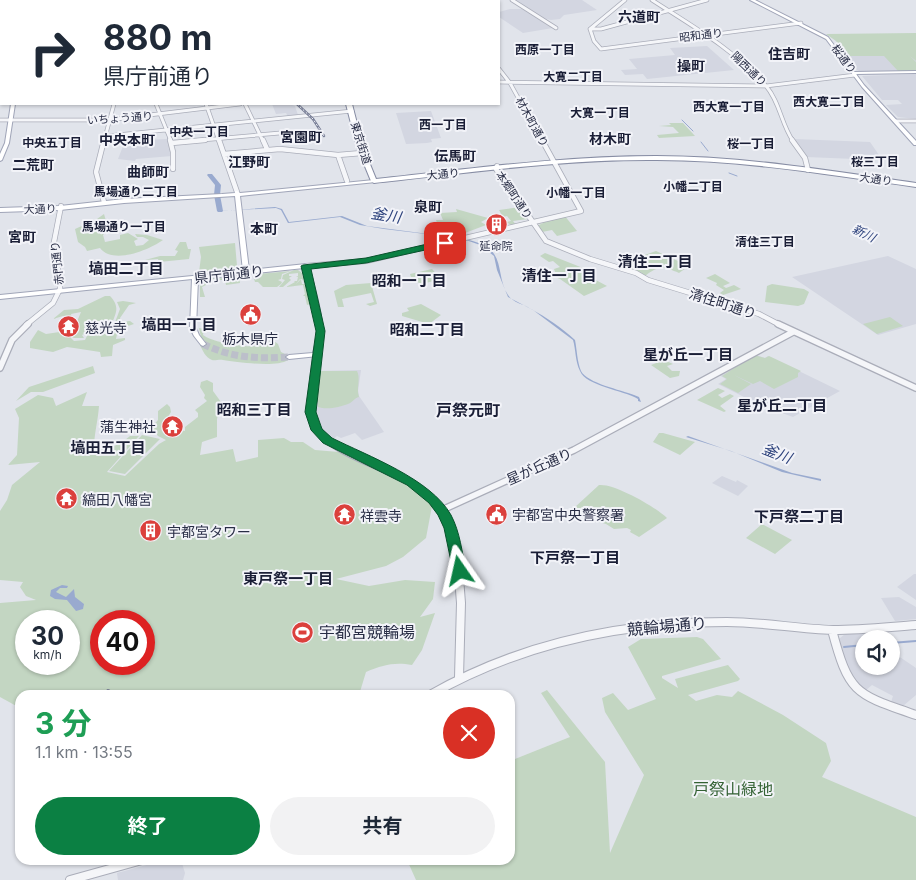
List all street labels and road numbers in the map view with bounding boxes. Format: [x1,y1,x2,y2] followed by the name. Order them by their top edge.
[678,25,724,45] street label: 昭和通り
[829,42,859,76] street label: 桜通り
[728,49,770,89] street label: 陽西通り
[513,95,551,149] street label: 材木町通り
[87,109,153,127] street label: いちょう通り
[348,120,374,166] street label: 東京街道
[426,165,460,183] street label: 大通り
[493,168,535,222] street label: 本郷町通り
[859,170,893,188] street label: 大通り
[23,201,57,217] street label: 大通り
[48,240,66,286] street label: 赤門通り
[193,262,265,286] street label: 県庁前通り
[687,284,759,322] street label: 清住町通り
[504,444,574,488] street label: 星が丘通り
[626,613,708,639] street label: 競輪場通り

